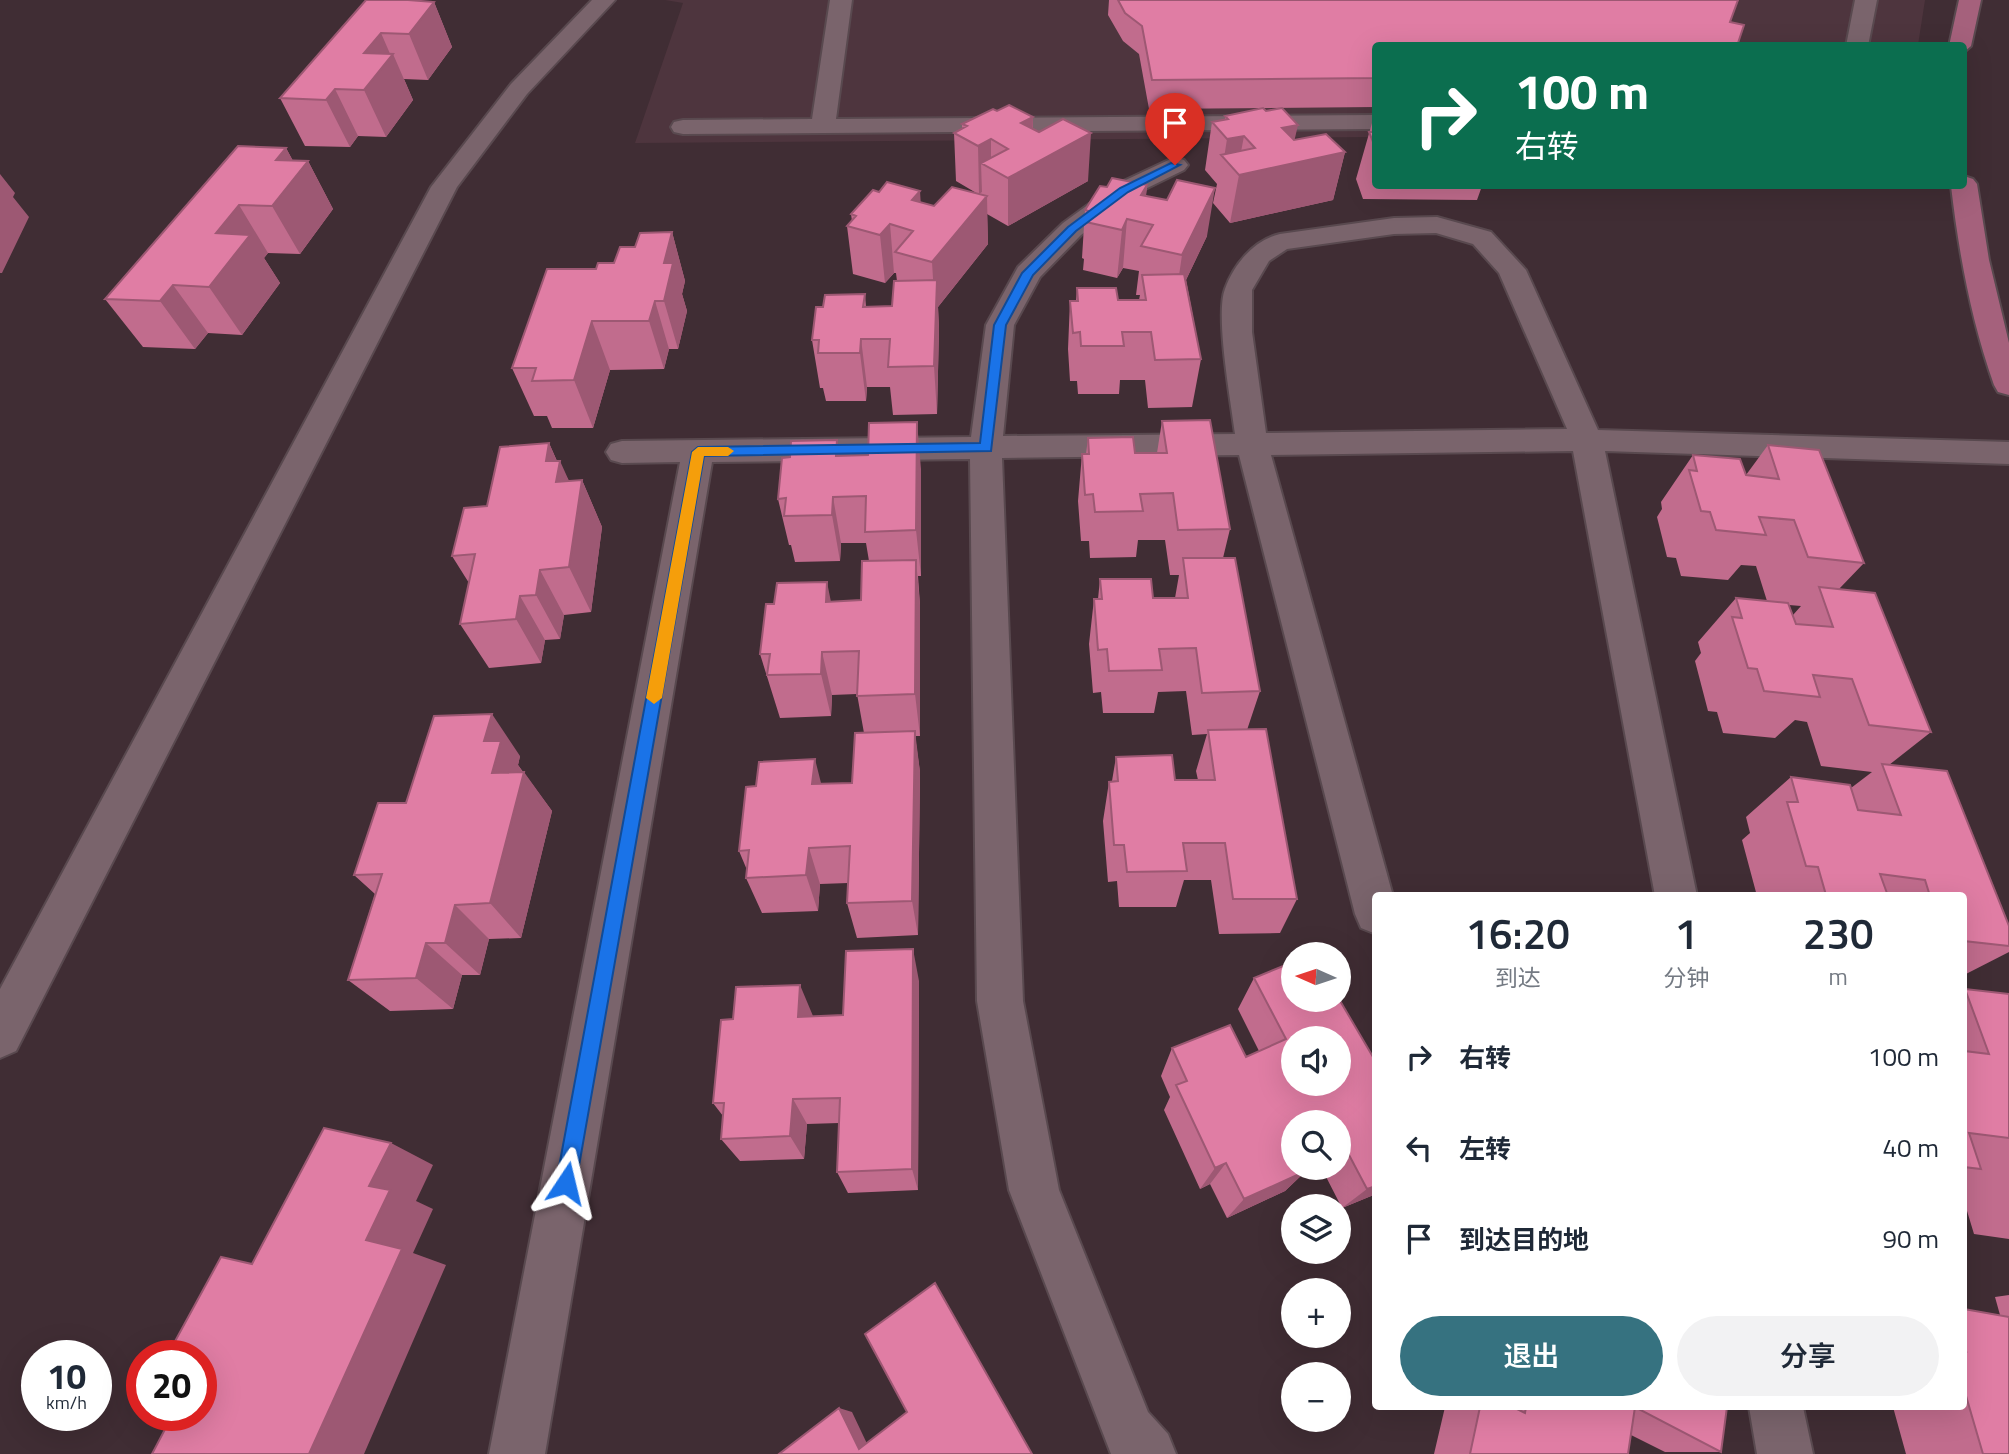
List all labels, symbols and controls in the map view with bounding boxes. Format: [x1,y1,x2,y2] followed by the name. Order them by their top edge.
[1515,53,1649,128] text: 100 m
[1400,70,1491,161] icon: right
[1145,93,1205,165] pin
[1156,104,1194,142] icon: arrive
[1515,122,1579,170] text: 右转
[1466,901,1570,965] text: 16:20
[1675,901,1698,965] text: 1
[1803,901,1873,965] text: 230
[1281,942,1351,1012] north arrow
[1281,942,1351,1432] map controls
[1829,959,1848,994] text: m
[1495,960,1541,995] text: 到达
[1663,960,1709,995] text: 分钟
[1281,1026,1351,1096] button: sound
[1868,1037,1939,1076] text: 100 m
[1400,1038,1438,1076] icon: right
[1459,1038,1511,1077] text: 右转
[1281,1110,1351,1180] button: search
[1882,1128,1939,1167] text: 40 m
[1400,1129,1438,1167] icon: left
[1459,1129,1511,1168] text: 左转
[529,1146,603,1220] position arrow
[1281,1194,1351,1264] button: layers
[1882,1219,1939,1258] text: 90 m
[1400,1220,1438,1258] icon: arrive
[1459,1220,1589,1259] text: 到达目的地
[1281,1278,1351,1348] button: +
[1400,1316,1663,1396] button: 退出
[1677,1316,1939,1396] button: 分享
[126,1340,217,1431] speed limit sign: 20
[47,1349,86,1403] text: 10
[1281,1362,1351,1432] button: −
[46,1389,87,1416] text: km/h

